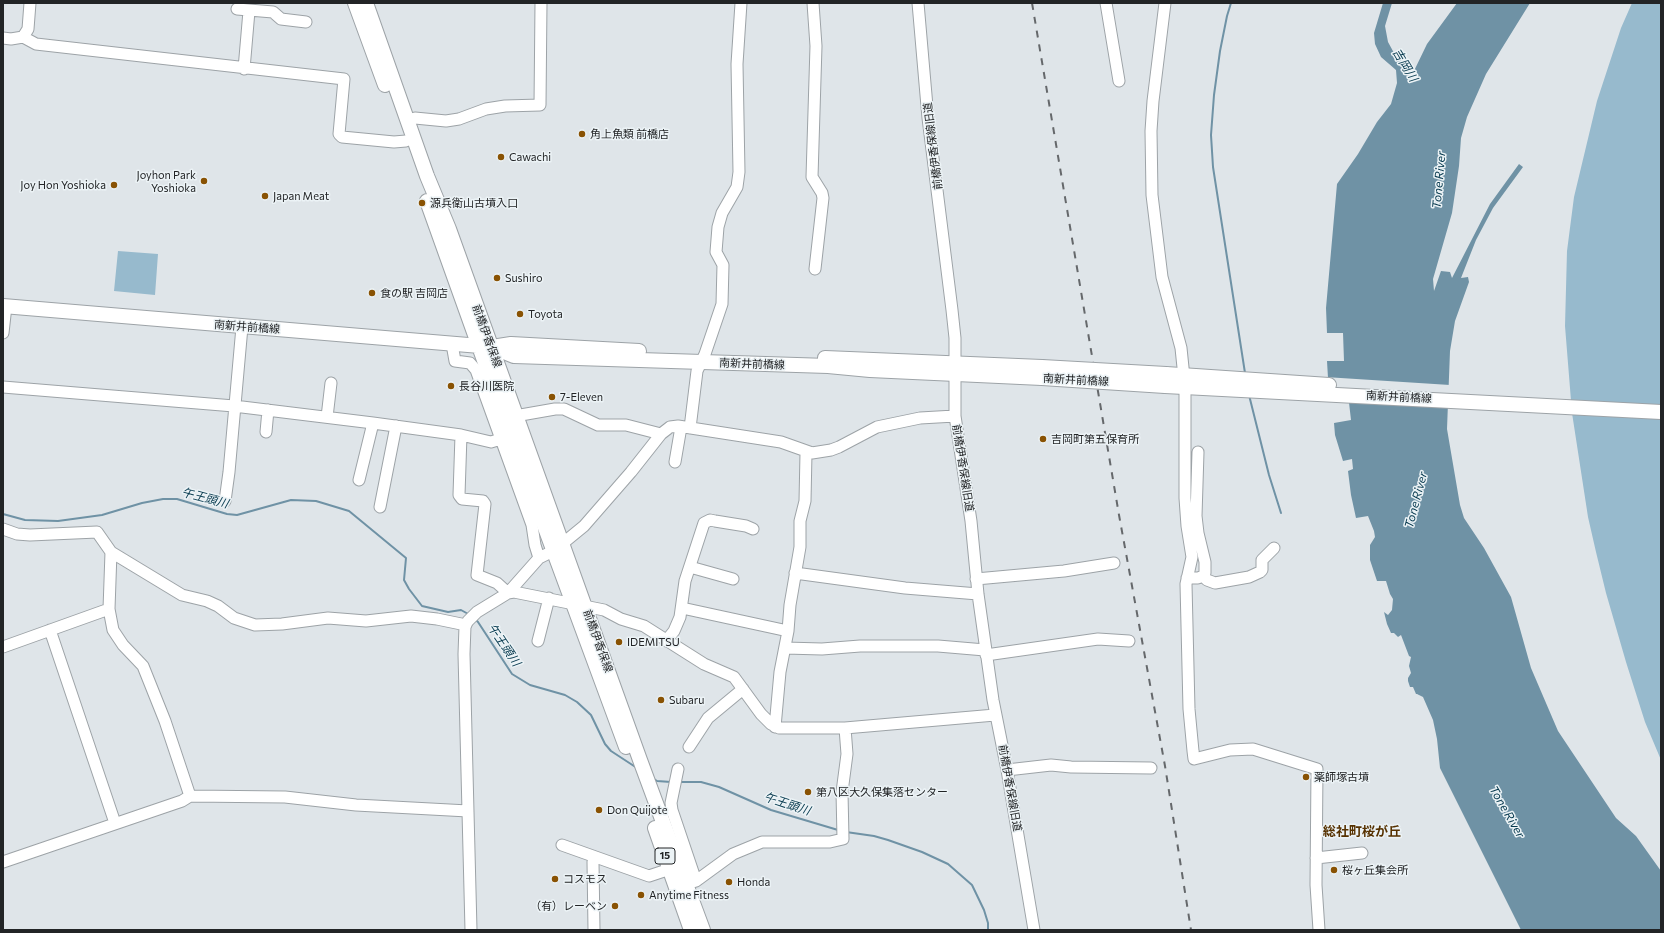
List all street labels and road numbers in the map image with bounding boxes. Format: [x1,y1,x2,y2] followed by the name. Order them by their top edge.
[921,102,945,190] street label: 前橋伊香保線旧道
[470,303,504,369] street label: 前橋伊香保線
[214,318,280,336] street label: 南新井前橋線
[719,356,785,372] street label: 南新井前橋線
[1043,372,1109,388] street label: 南新井前橋線
[1366,389,1432,405] street label: 南新井前橋線
[950,424,976,512] street label: 前橋伊香保線旧道
[581,608,615,674] street label: 前橋伊香保線
[996,744,1024,832] street label: 前橋伊香保線旧道
[655,848,675,864] road number: 15

